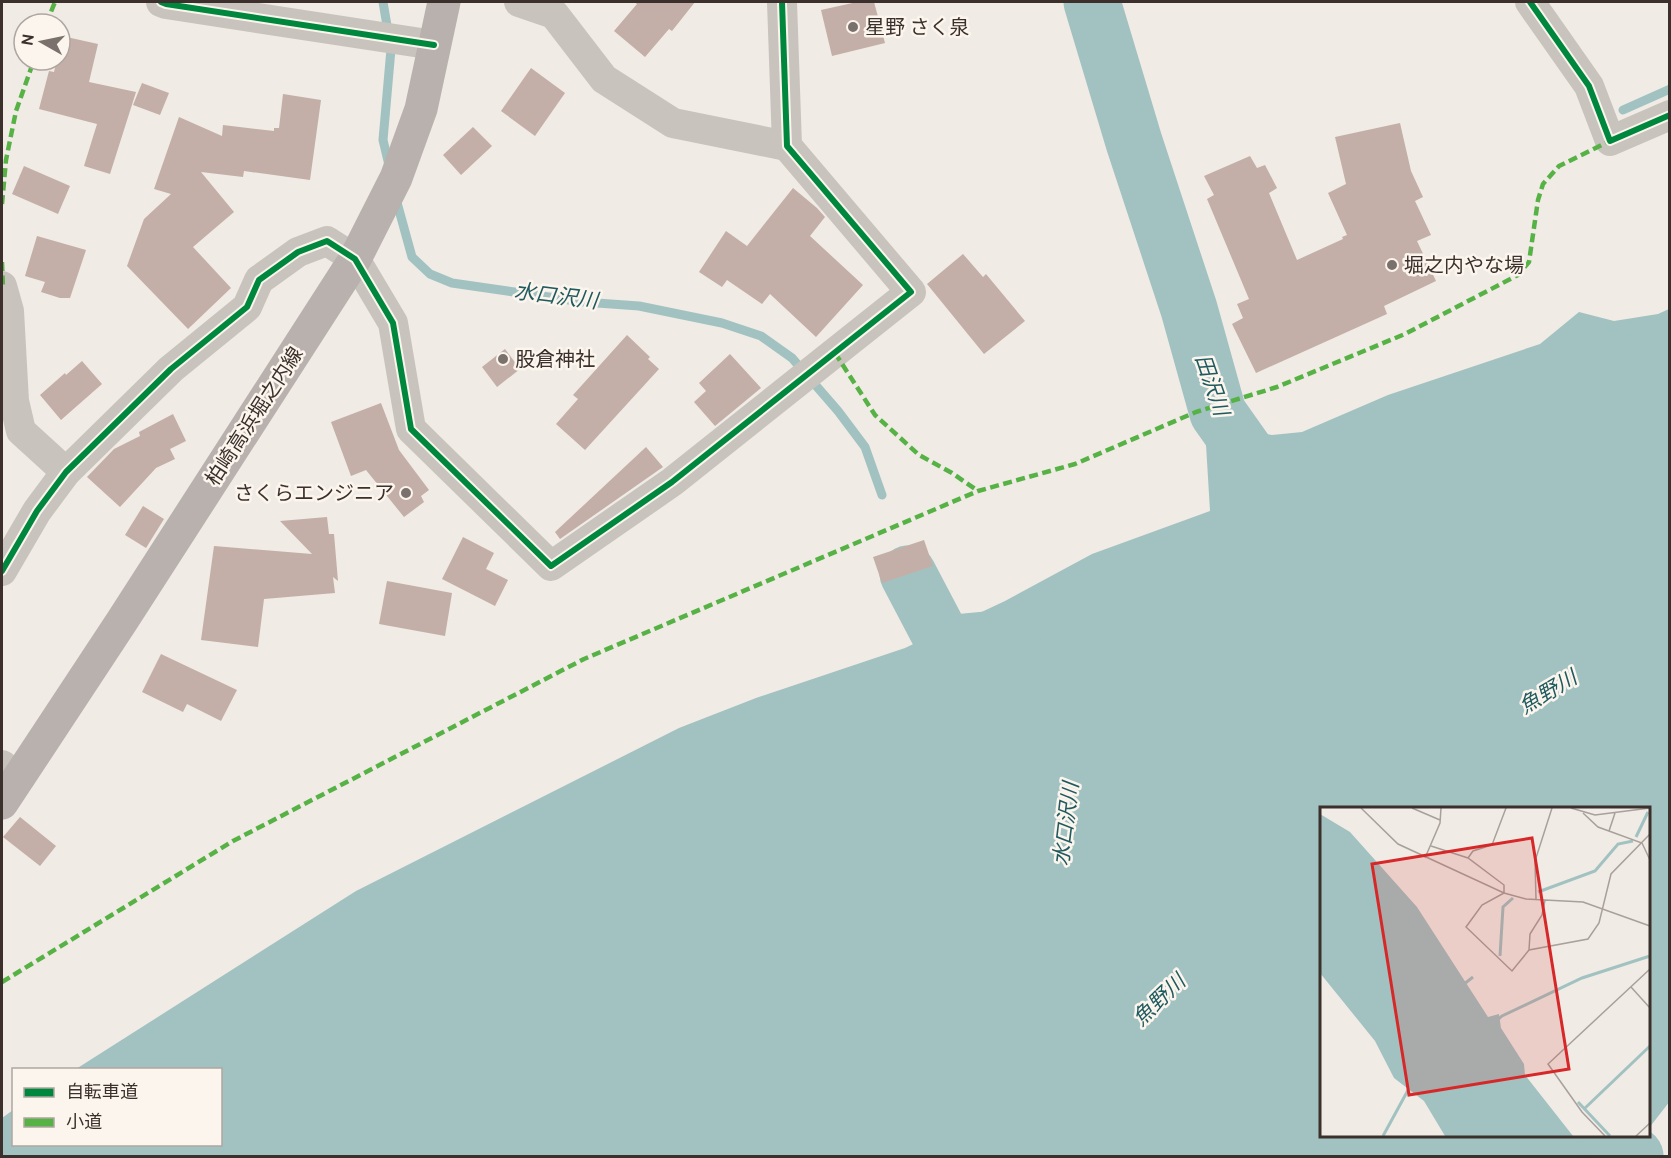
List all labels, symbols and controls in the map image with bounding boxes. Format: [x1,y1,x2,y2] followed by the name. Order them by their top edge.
[12,12,72,72] north arrow
[865,15,970,39] place label: 星野 さく泉
[846,20,860,34] marker: 星野 さく泉
[17,33,38,47] text: N
[1404,253,1524,277] place label: 堀之内やな場
[1385,258,1399,272] marker: 堀之内やな場
[513,278,601,313] water label: 水口沢川
[200,342,308,490] street label: 柏崎高浜堀之内線
[515,347,595,371] place label: 股倉神社
[1190,351,1235,421] water label: 田沢川
[496,352,510,366] marker: 股倉神社
[234,481,394,505] place label: さくらエンジニア
[399,486,413,500] marker: さくらエンジニア
[1514,664,1583,719] water label: 魚野川
[1048,779,1083,867] water label: 水口沢川
[1320,807,1650,1137] inset map
[1127,967,1191,1031] water label: 魚野川
[12,1068,222,1146] legend
[66,1081,138,1103] text: 自転車道
[66,1111,102,1133] text: 小道

